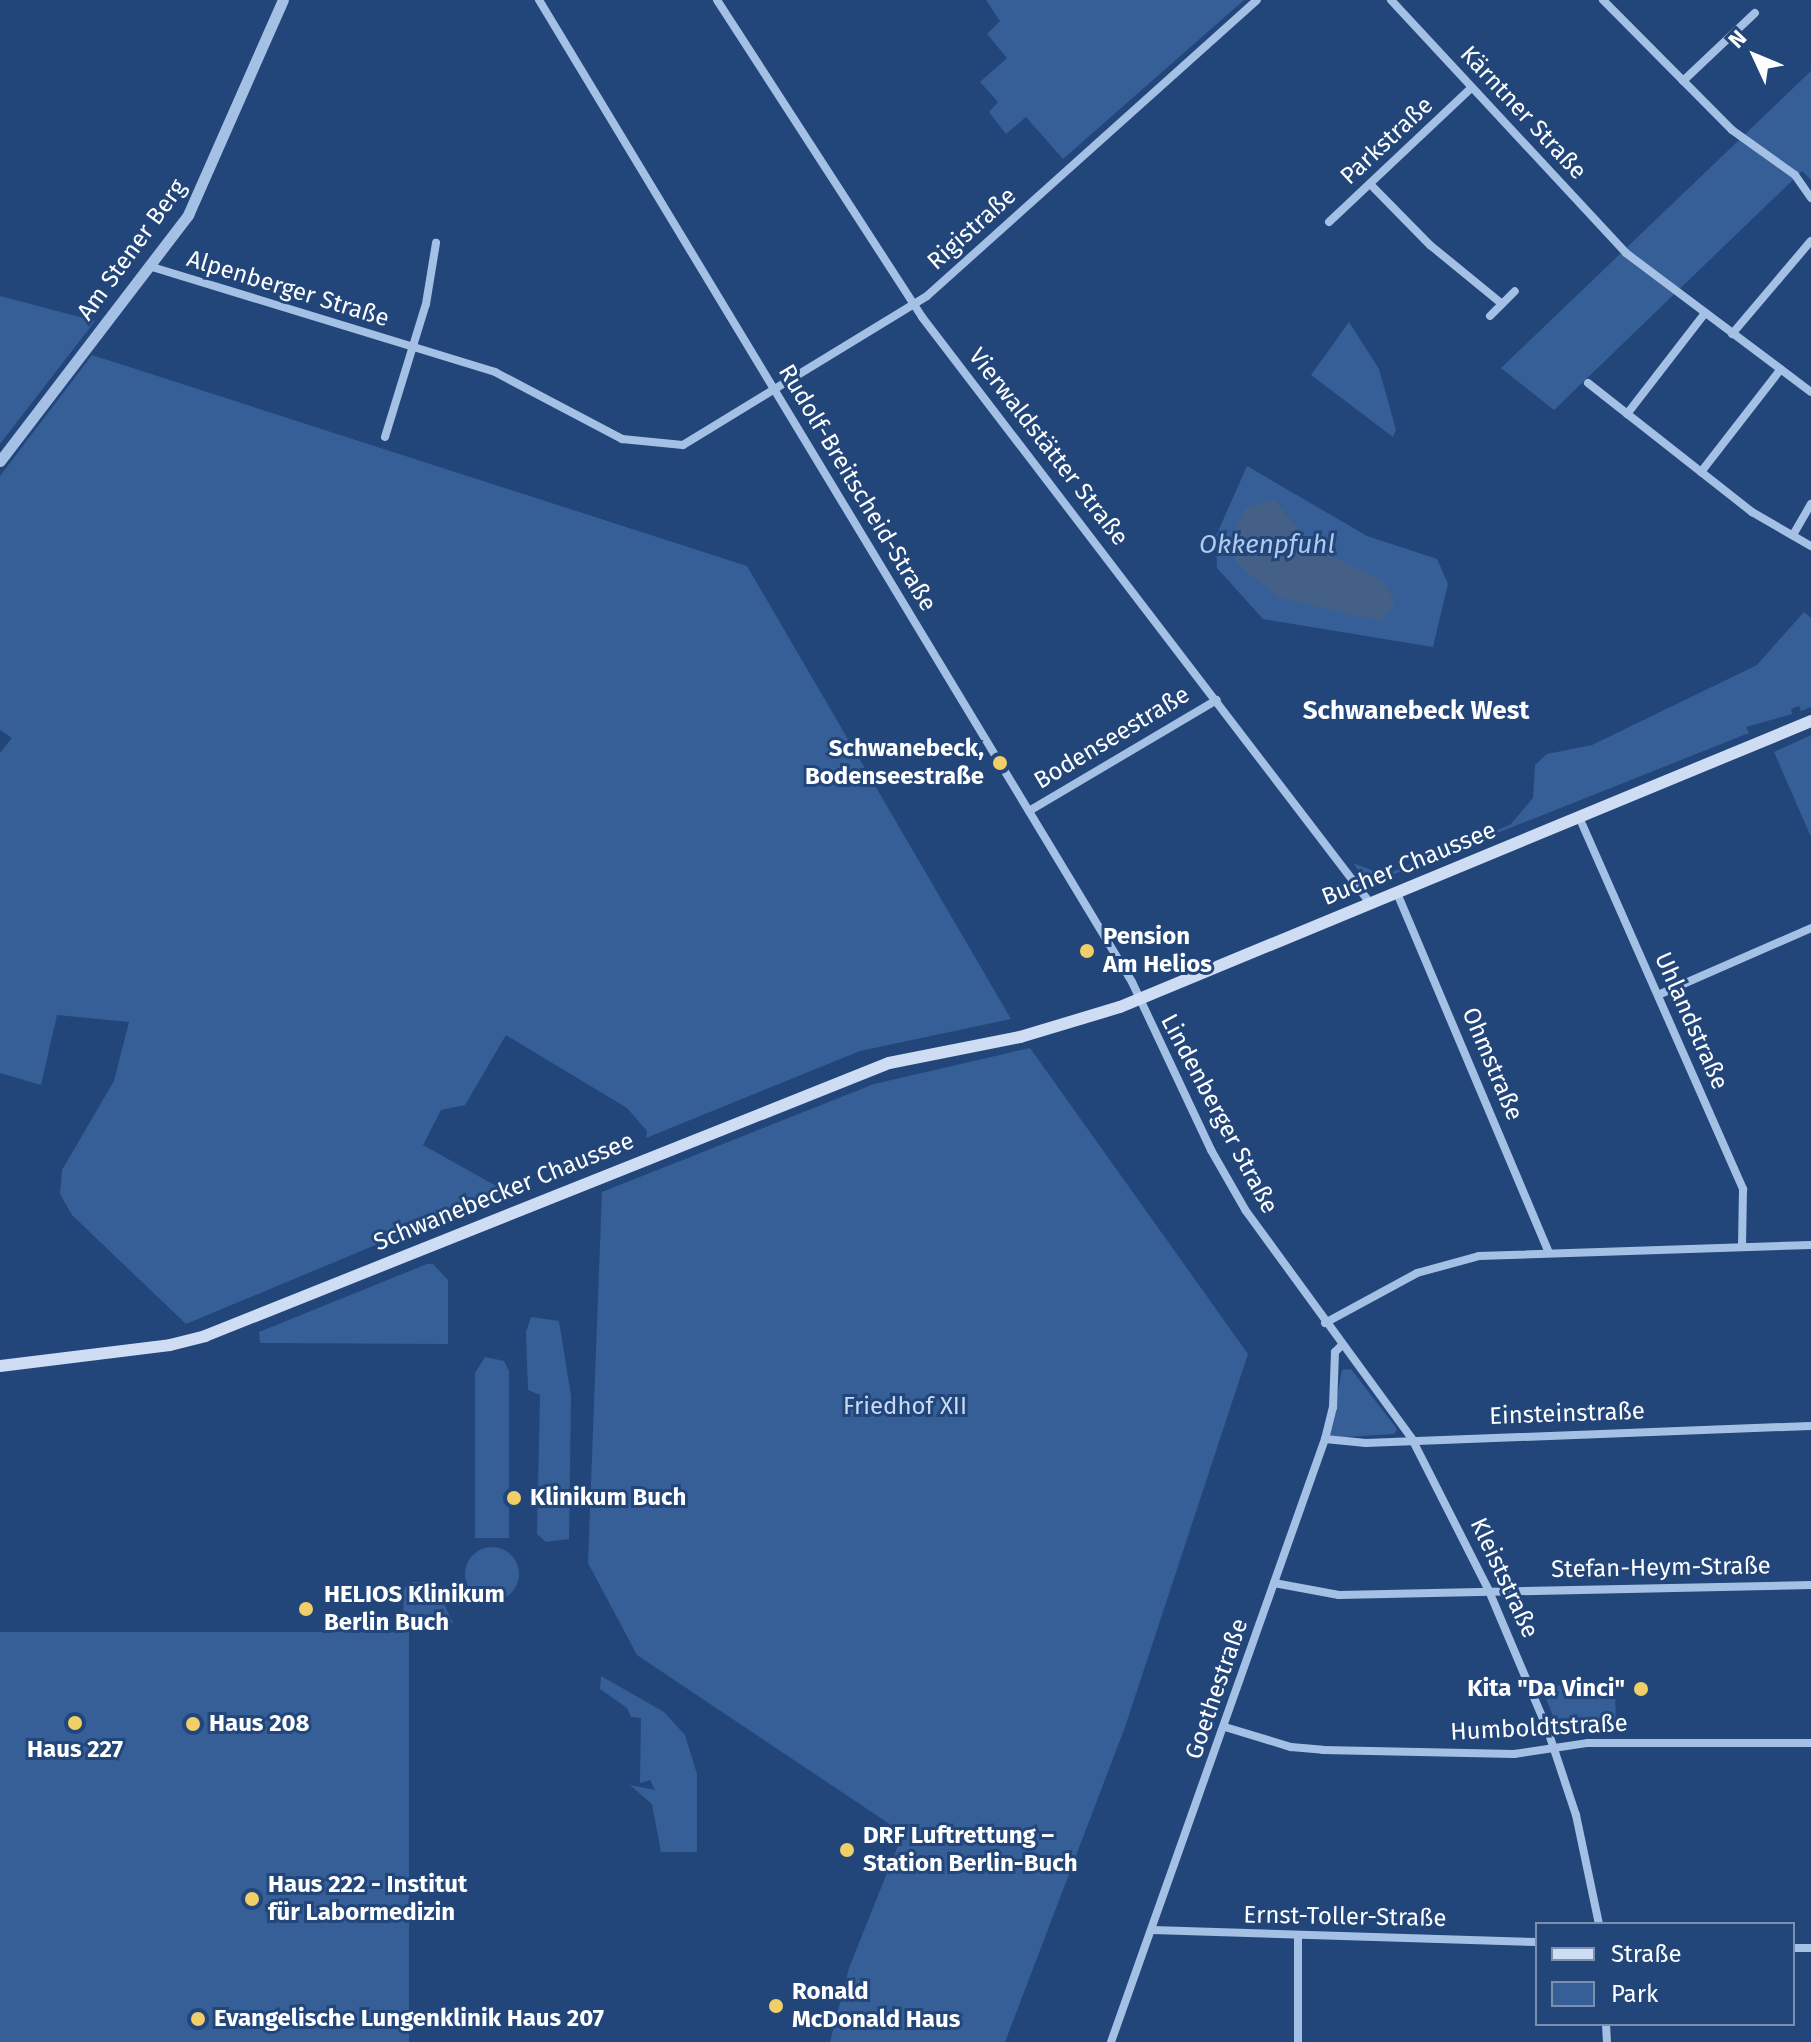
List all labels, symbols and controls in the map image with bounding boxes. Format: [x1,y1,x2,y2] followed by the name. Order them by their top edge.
[1715,16,1795,96] north arrow
[1723,24,1752,54] text: N
[1454,40,1592,186] street label: Kärntner Straße
[1335,91,1439,191] street label: Parkstraße
[71,174,193,326] street label: Am Stener Berg
[922,182,1022,276] street label: Rigistraße
[183,245,393,333] street label: Alpenberger Straße
[962,343,1134,551] street label: Vierwaldstätter Straße
[772,359,942,617] street label: Rudolf-Breitscheid-Straße
[1199,529,1335,561] water label: Okkenpfuhl
[1029,680,1195,796] street label: Bodenseestraße
[1303,695,1529,727] district label: Schwanebeck West
[805,735,984,791] place label: Schwanebeck, Bodenseestraße
[991,754,1009,772] marker: Schwanebeck, Bodenseestraße
[1318,816,1500,912] street label: Bucher Chaussee
[1103,923,1212,979] place label: Pension Am Helios
[1078,942,1096,960] marker: Pension Am Helios
[1648,948,1734,1094] street label: Uhlandstraße
[1455,1003,1529,1125] street label: Ohmstraße
[1154,1009,1284,1219] street label: Lindenberger Straße
[370,1127,638,1257] street label: Schwanebecker Chaussee
[843,1393,967,1421] park label: Friedhof XII
[1489,1397,1645,1431] street label: Einsteinstraße
[530,1484,686,1512] place label: Klinikum Buch
[505,1489,523,1507] marker: Klinikum Buch
[1464,1513,1544,1643] street label: Kleiststraße
[1551,1552,1771,1584] street label: Stefan-Heym-Straße
[324,1581,505,1637] place label: HELIOS Klinikum Berlin Buch
[295,1598,317,1620] marker: HELIOS Klinikum Berlin Buch
[1180,1615,1254,1763] street label: Goethestraße
[1467,1675,1625,1703] place label: Kita "Da Vinci"
[1632,1680,1650,1698] marker: Kita "Da Vinci"
[1450,1709,1628,1747] street label: Humboldtstraße
[209,1710,310,1738] place label: Haus 208
[66,1714,84,1732] marker: Haus 227
[184,1715,202,1733] marker: Haus 208
[27,1736,123,1764] place label: Haus 227
[863,1822,1078,1878] place label: DRF Luftrettung – Station Berlin-Buch
[838,1841,856,1859] marker: DRF Luftrettung – Station Berlin-Buch
[268,1871,467,1927] place label: Haus 222 - Institut für Labormedizin
[243,1890,261,1908] marker: Haus 222 - Institut für Labormedizin
[1243,1901,1447,1933] street label: Ernst-Toller-Straße
[1535,1922,1795,2026] legend
[1611,1940,1682,1968] text: Straße
[792,1978,960,2034] place label: Ronald McDonald Haus
[1611,1980,1658,2008] text: Park
[767,1997,785,2015] marker: Ronald McDonald Haus
[214,2005,604,2033] place label: Evangelische Lungenklinik Haus 207
[189,2010,207,2028] marker: Evangelische Lungenklinik Haus 207

